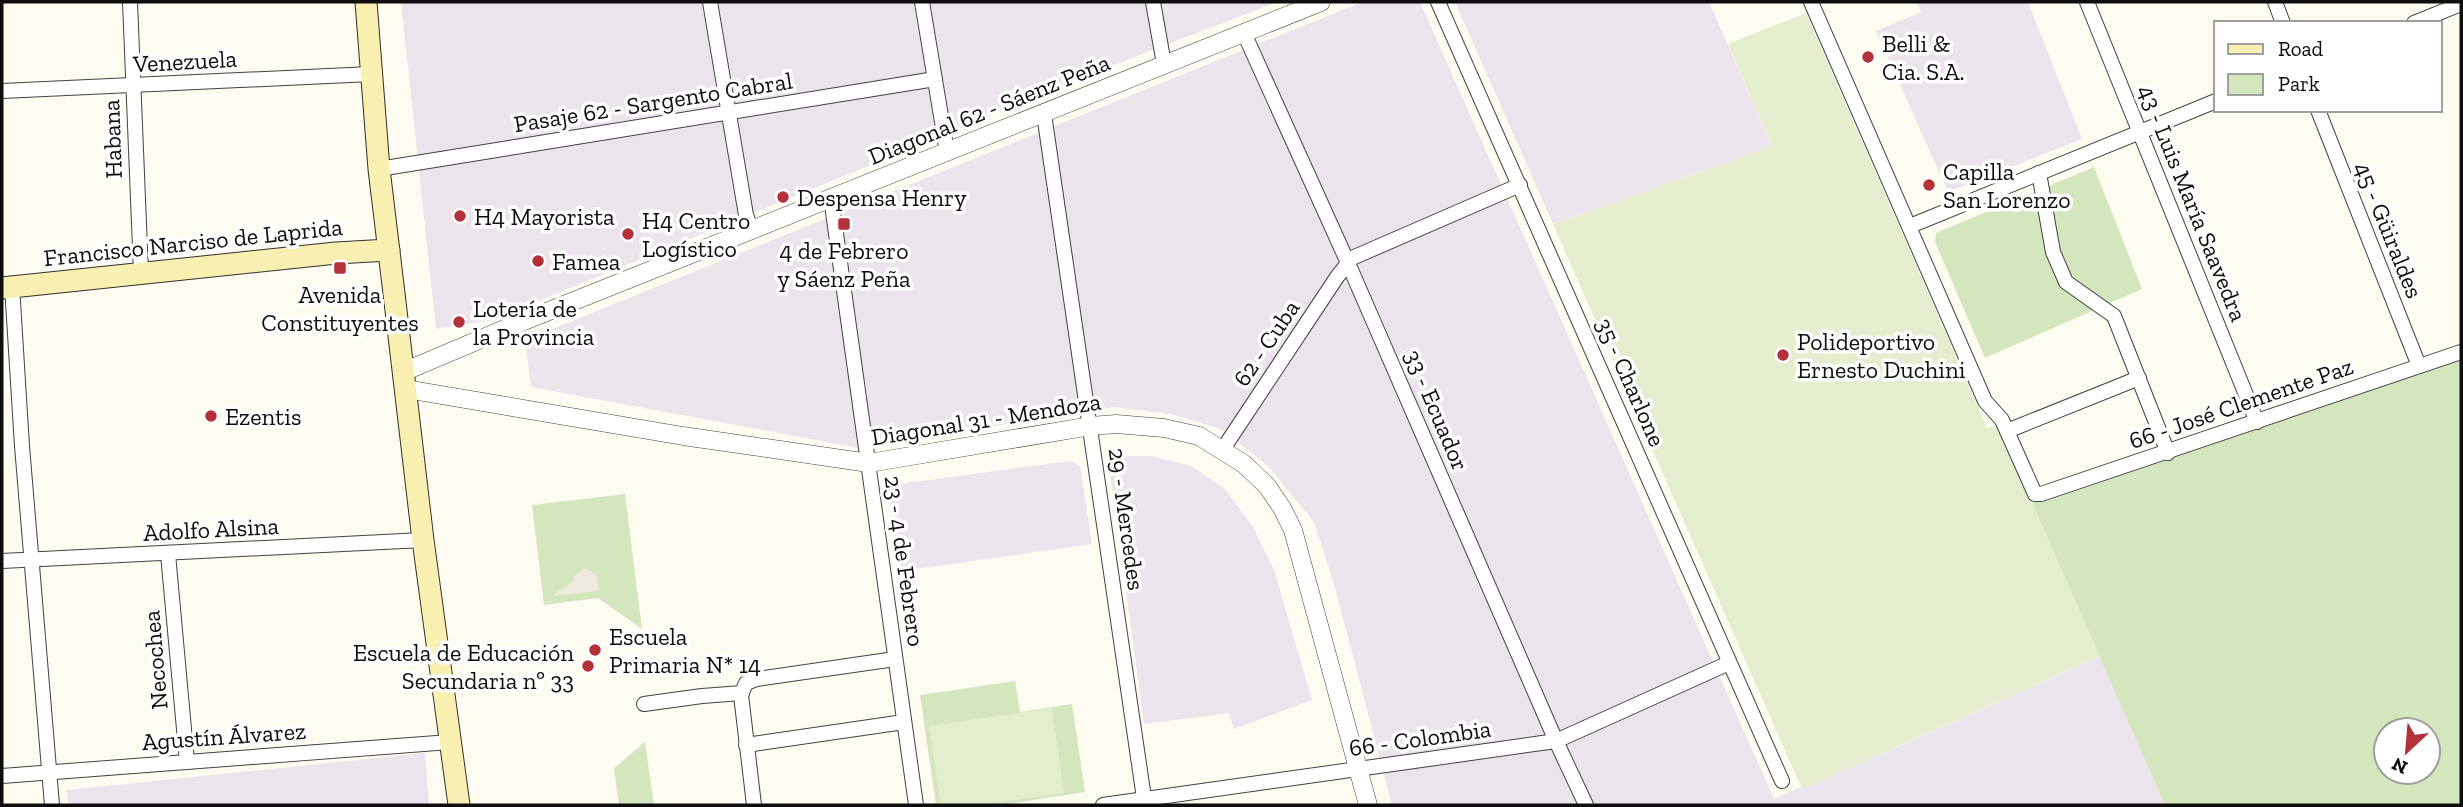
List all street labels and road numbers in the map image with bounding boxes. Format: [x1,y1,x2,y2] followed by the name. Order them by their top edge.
[131,44,238,78] street label: Venezuela
[864,47,1114,171] street label: Diagonal 62 - Sáenz Peña
[512,66,794,138] street label: Pasaje 62 - Sargento Cabral
[2132,80,2254,326] street label: 43 - Luis María Saavedra
[96,99,128,179] street label: Habana
[2349,158,2429,302] street label: 45 - Güiraldes
[42,212,344,272] street label: Francisco Narciso de Laprida
[1227,294,1306,392] street label: 62 - Cuba
[1590,313,1672,451] street label: 35 - Charlone
[1399,345,1475,475] street label: 33 - Ecuador
[2125,351,2357,455] street label: 66 - José Clemente Paz
[869,386,1103,451] street label: Diagonal 31 - Mendoza
[1103,446,1151,592] street label: 29 - Mercedes
[879,474,931,648] street label: 23 - 4 de Febrero
[142,511,280,547] street label: Adolfo Alsina
[136,609,174,711] street label: Necochea
[1347,714,1493,762] street label: 66 - Colombia
[141,716,307,756] street label: Agustín Álvarez

